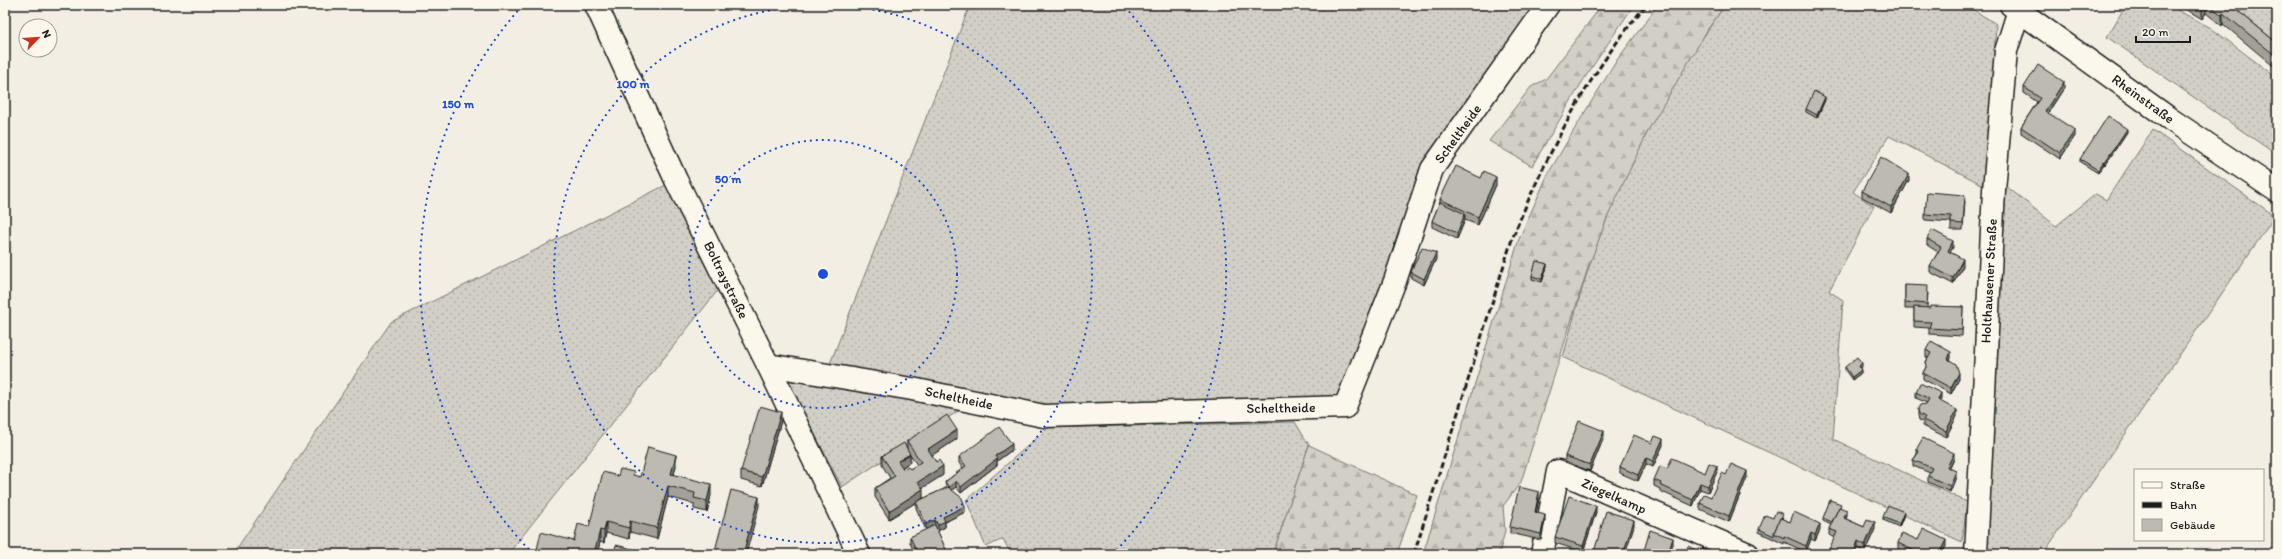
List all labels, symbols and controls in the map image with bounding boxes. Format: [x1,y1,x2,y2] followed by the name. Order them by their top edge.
[18,18,58,58] north arrow
[2136,18,2190,44] scale bar
[2142,25,2169,39] text: 20 m
[39,28,54,40] text: N
[2108,71,2178,128] street label: Rheinstraße
[616,77,650,91] text: 100 m
[442,97,475,111] text: 150 m
[1431,101,1485,167] street label: Scheltheide
[715,172,742,186] text: 50 m
[1977,218,2001,344] street label: Holthausener Straße
[700,239,752,322] street label: Boltraystraße
[816,267,830,281] centre of rings
[923,382,995,414] street label: Scheltheide
[1246,399,1316,417] street label: Scheltheide
[2134,469,2264,541] legend
[1579,474,1649,518] street label: Ziegelkamp
[2170,478,2205,492] text: Straße
[2170,498,2197,512] text: Bahn
[2170,518,2215,532] text: Gebäude

